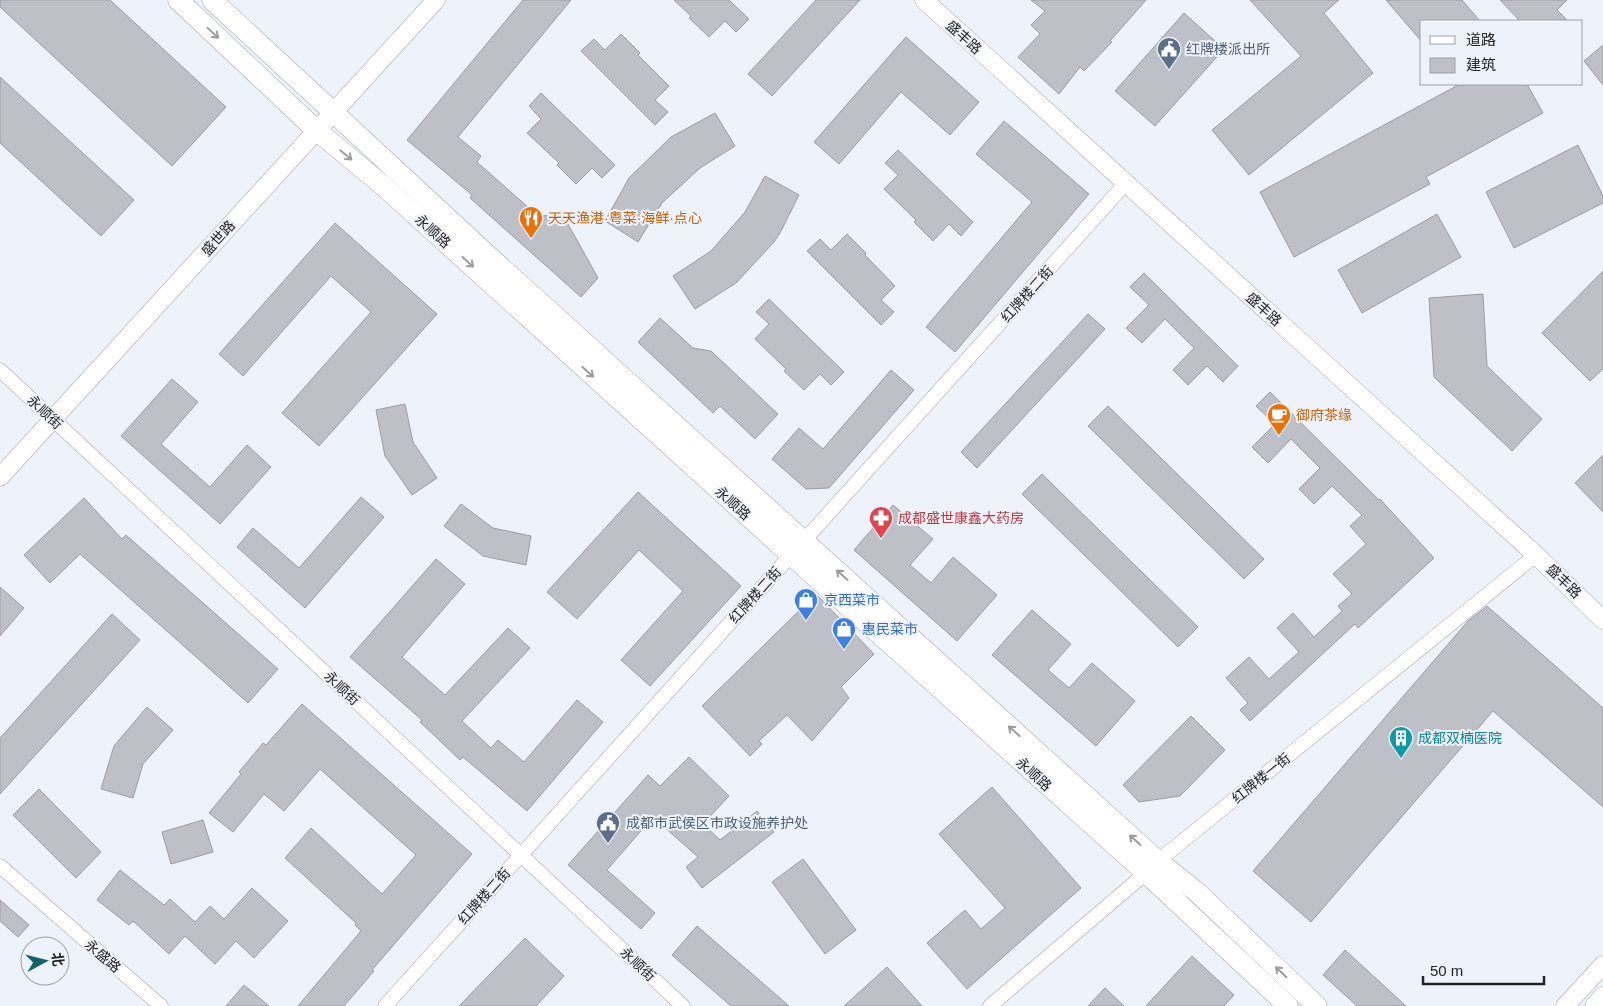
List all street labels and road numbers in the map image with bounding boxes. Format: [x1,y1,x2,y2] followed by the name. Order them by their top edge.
[943,17,985,57] street label: 盛丰路
[412,211,454,251] street label: 永顺路
[198,217,238,259] street label: 盛世路
[998,263,1056,325] street label: 红牌楼二街
[1243,289,1285,329] street label: 盛丰路
[24,392,66,432] street label: 永顺街
[712,483,754,523] street label: 永顺路
[1543,561,1585,601] street label: 盛丰路
[726,564,784,626] street label: 红牌楼二街
[321,668,363,708] street label: 永顺街
[1229,750,1293,806] street label: 红牌楼一街
[1013,754,1055,794] street label: 永顺路
[455,865,513,927] street label: 红牌楼二街
[82,936,124,976] street label: 永盛路
[617,944,659,984] street label: 永顺街

